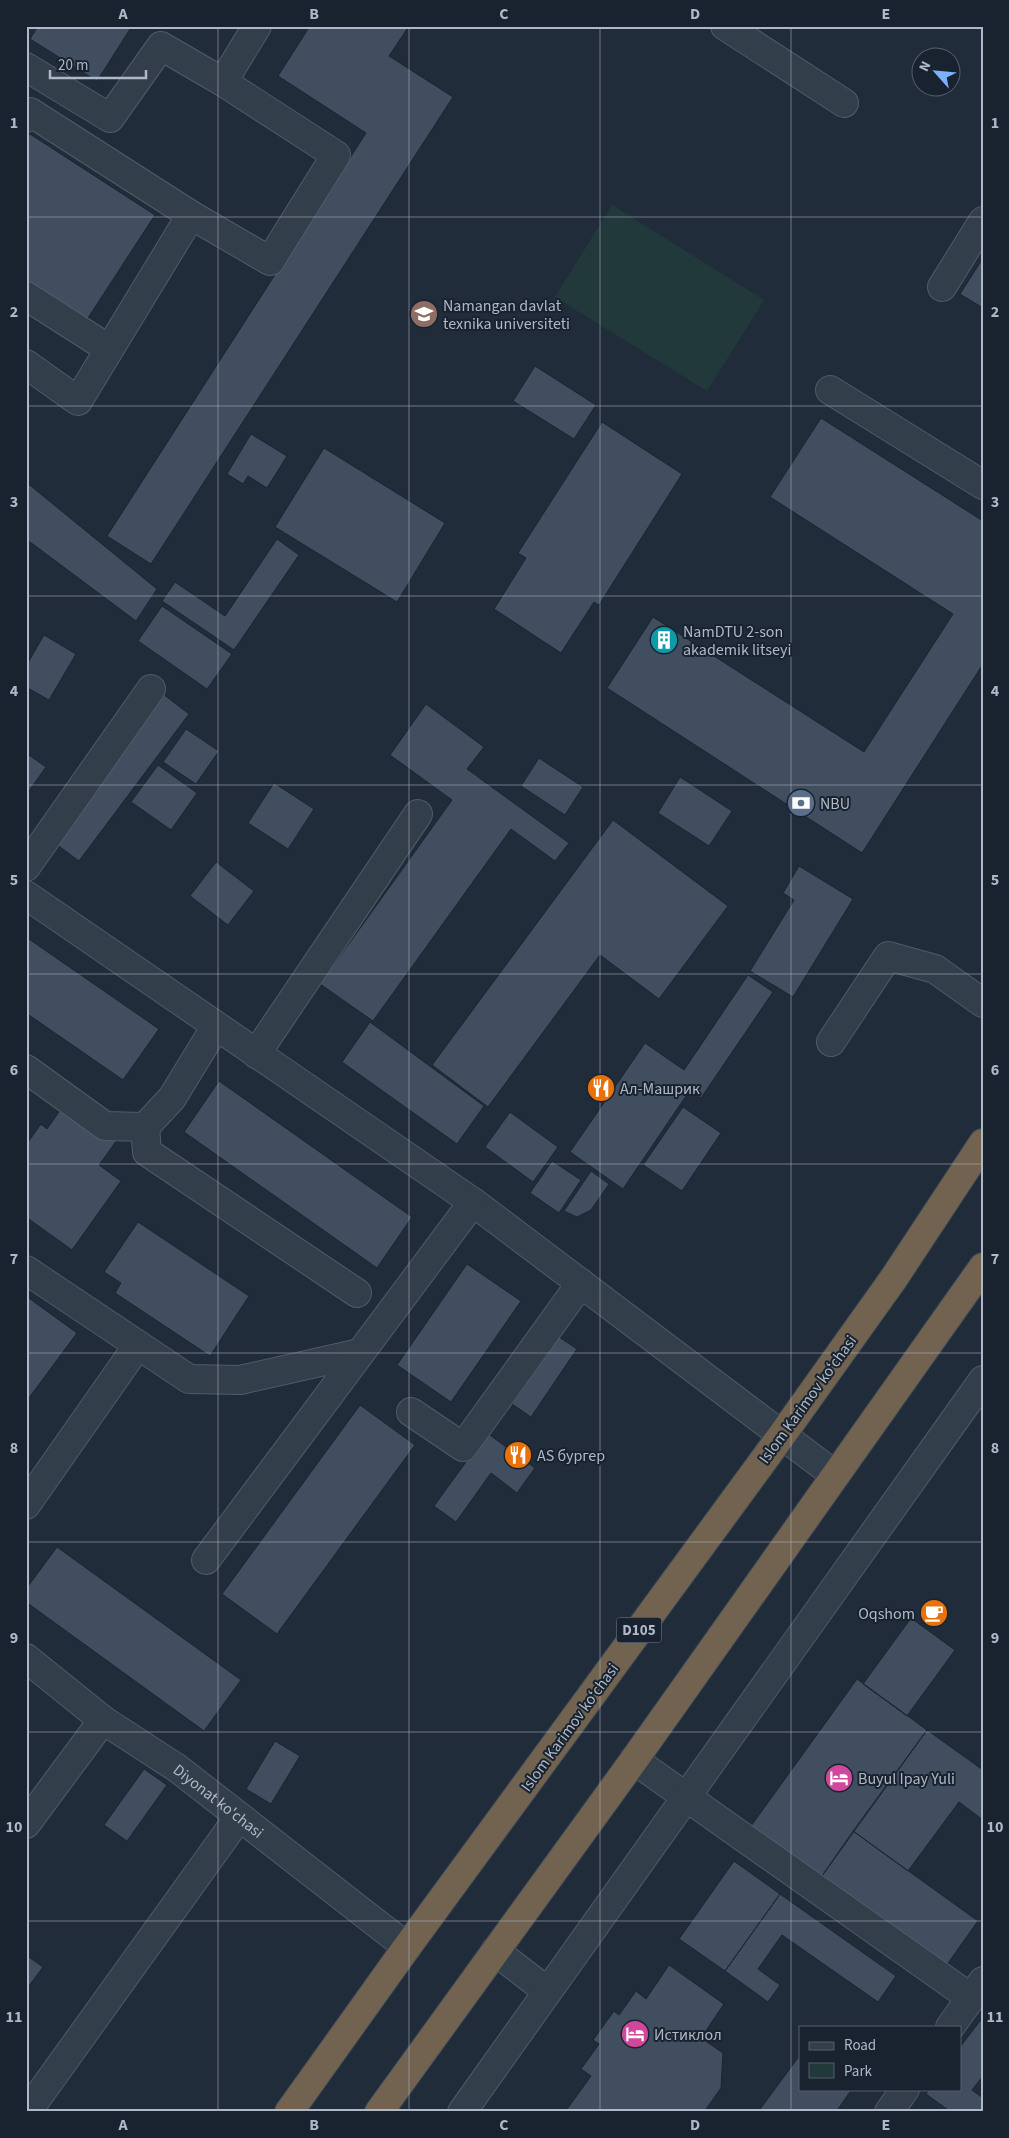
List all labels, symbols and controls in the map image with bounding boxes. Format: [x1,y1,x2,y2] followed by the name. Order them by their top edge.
[117,3,128,25] text: A
[309,3,319,25] text: B
[499,3,509,25] text: C
[690,3,700,25] text: D
[882,3,890,25] text: E
[50,48,146,80] scale bar
[912,48,962,98] north arrow
[58,55,88,76] text: 20 m
[914,58,936,75] text: N
[10,112,18,134] text: 1
[991,112,999,134] text: 1
[443,295,570,335] place label: Namangan davlat texnika universiteti
[409,299,439,329] school or university icon: Namangan davlat texnika universiteti
[10,301,18,323] text: 2
[991,301,999,323] text: 2
[10,491,18,513] text: 3
[991,491,999,513] text: 3
[683,621,791,661] place label: NamDTU 2-son akademik litseyi
[649,625,679,655] building icon: NamDTU 2-son akademik litseyi
[10,680,19,702] text: 4
[991,680,1000,702] text: 4
[786,788,816,818] bank icon: NBU
[820,793,850,815] place label: NBU
[10,869,18,891] text: 5
[991,869,999,891] text: 5
[10,1059,18,1081] text: 6
[991,1059,999,1081] text: 6
[586,1073,616,1103] restaurant icon: Ал-Машрик
[620,1078,700,1100] place label: Ал-Машрик
[10,1248,18,1270] text: 7
[991,1248,999,1270] text: 7
[754,1331,862,1468] street label: Islom Karimov koʻchasi
[10,1437,18,1459] text: 8
[991,1437,999,1459] text: 8
[503,1440,533,1470] restaurant icon: AS бургер
[537,1445,605,1467] place label: AS бургер
[919,1598,949,1628] cafe icon: Oqshom
[858,1603,915,1625] place label: Oqshom
[616,1618,662,1642] road number: D105
[10,1627,18,1649] text: 9
[991,1627,999,1649] text: 9
[516,1659,624,1796] street label: Islom Karimov koʻchasi
[168,1759,268,1844] street label: Diyonat ko'chasi
[824,1763,854,1793] hotel icon: Buyul Ipay Yuli
[858,1768,955,1790] place label: Buyul Ipay Yuli
[6,1816,22,1838] text: 10
[987,1816,1003,1838] text: 10
[6,2006,22,2028] text: 11
[987,2006,1003,2028] text: 11
[620,2019,650,2049] hotel icon: Истиклол
[654,2024,722,2046] place label: Истиклол
[799,2026,962,2090] legend
[844,2035,876,2056] text: Road
[844,2061,873,2082] text: Park
[117,2114,128,2136] text: A
[309,2114,319,2136] text: B
[499,2114,509,2136] text: C
[690,2114,700,2136] text: D
[882,2114,890,2136] text: E

